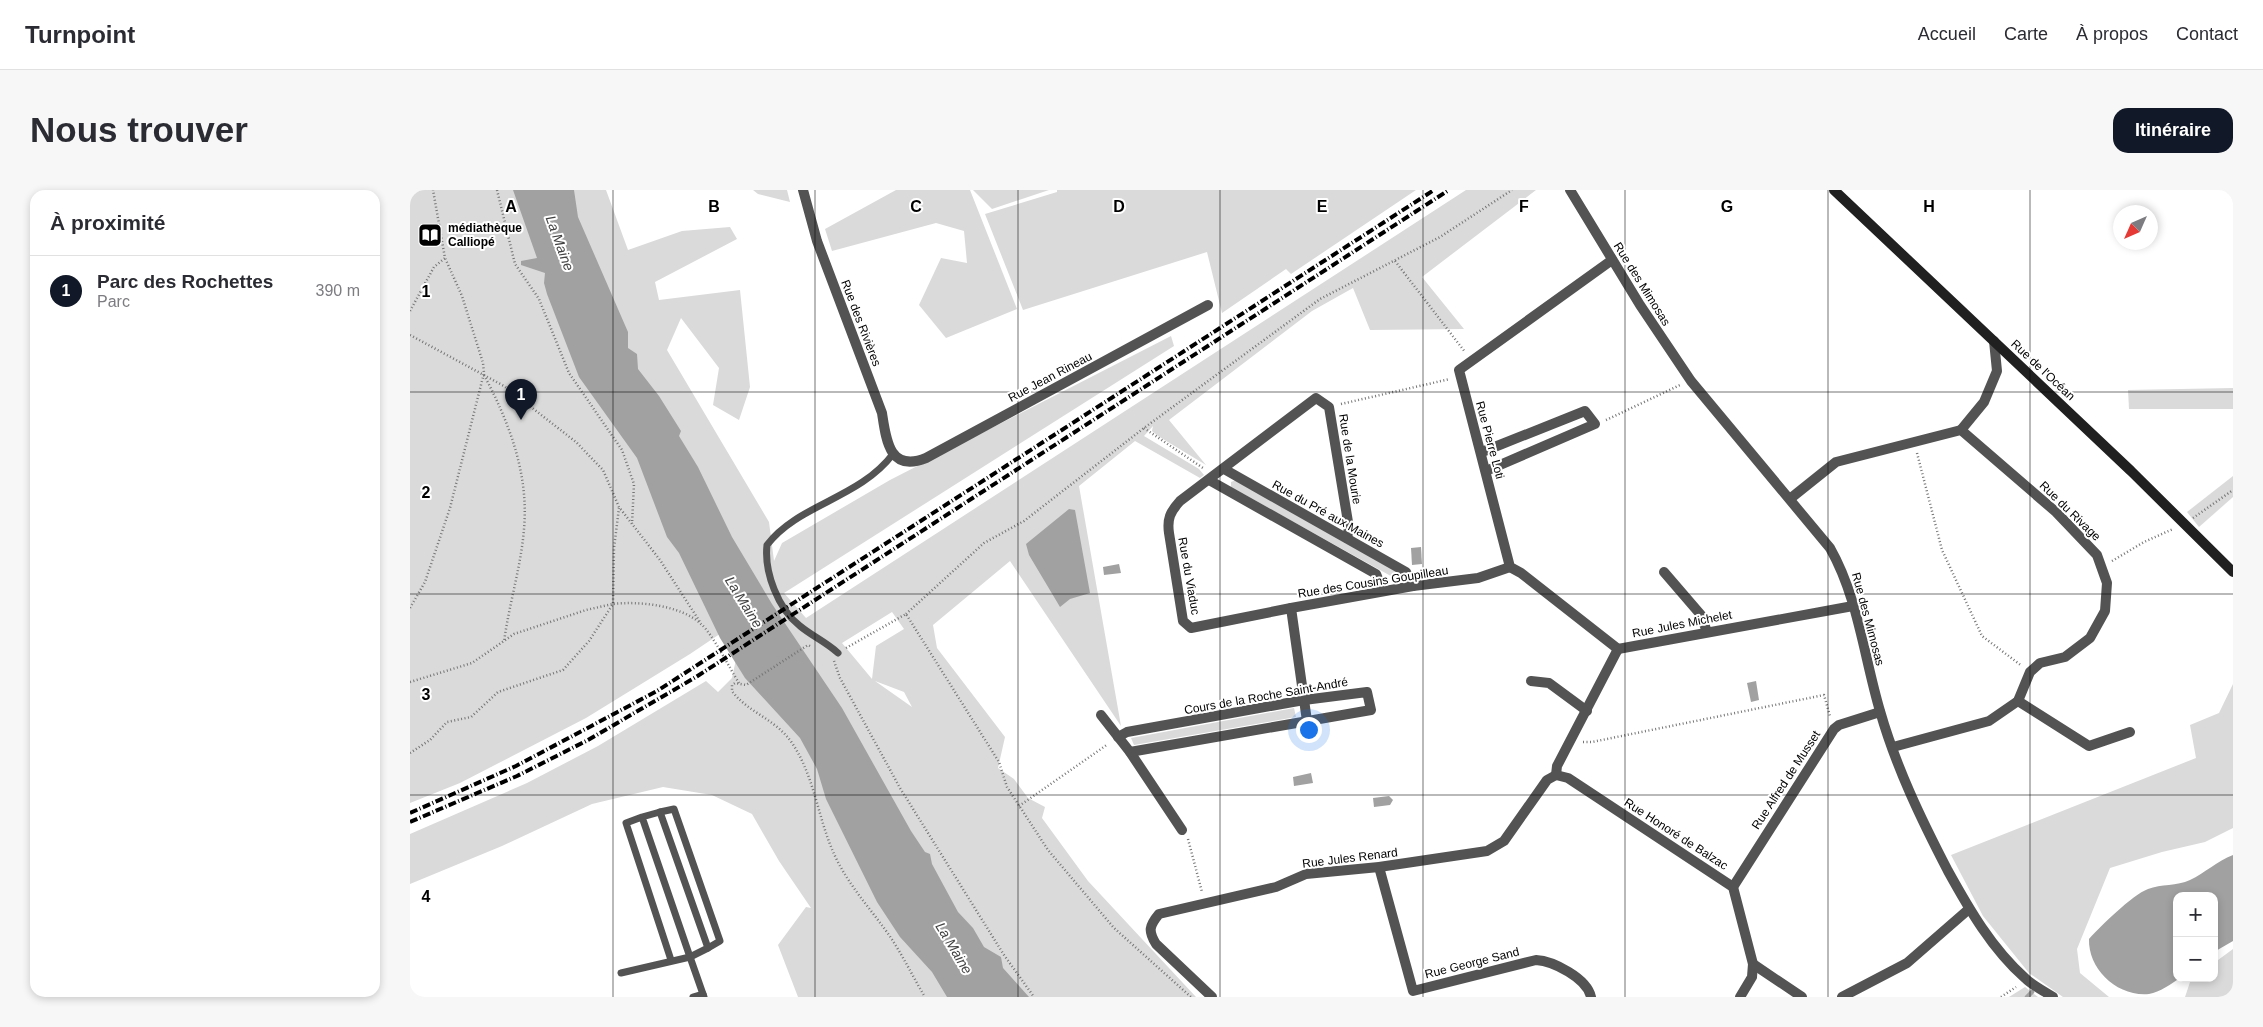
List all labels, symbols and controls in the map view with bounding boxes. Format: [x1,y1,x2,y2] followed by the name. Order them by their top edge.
[25,21,135,48] text: Turnpoint
[1918,24,1976,44] text: Accueil
[2004,24,2048,44] text: Carte
[2076,24,2148,44] text: À propos
[2176,24,2238,44] text: Contact
[2113,108,2233,153] button: Itinéraire
[30,110,248,149] text: Nous trouver
[505,198,517,215] text: A
[708,198,720,215] text: B
[910,198,922,215] text: C
[1113,198,1125,215] text: D
[1317,198,1328,215] text: E
[1519,198,1529,215] text: F
[1721,198,1733,215] text: G
[1923,198,1935,215] text: H
[2113,205,2158,250] north arrow
[50,211,166,234] text: À proximité
[543,213,577,273] water label: La Maine
[448,221,522,249] place label: médiathèque Calliopé
[417,222,443,248] library icon: médiathèque Calliopé
[1611,240,1673,328] street label: Rue des Mimosas
[97,271,273,292] text: Parc des Rochettes
[838,278,884,368] street label: Rue des Rivières
[62,282,70,299] text: 1
[316,282,360,299] text: 390 m
[422,283,431,300] text: 1
[97,293,130,310] text: Parc
[2008,337,2078,403] street label: Rue de l'Océan
[1006,349,1094,405] street label: Rue Jean Rineau
[505,379,537,420] pin: 1
[1473,400,1507,480] street label: Rue Pierre Loti
[1336,413,1364,506] street label: Rue de la Mourie
[1270,477,1386,551] street label: Rue du Pré aux Maines
[2037,478,2104,544] street label: Rue du Rivage
[422,484,431,501] text: 2
[1175,536,1203,616] street label: Rue du Viaduc
[1297,563,1449,601] street label: Rue des Cousins Goupilleau
[1849,571,1887,667] street label: Rue des Mimosas
[722,573,766,631] water label: La Maine
[1631,607,1734,641] street label: Rue Jules Michelet
[1183,675,1349,717] street label: Cours de la Roche Saint-André
[422,686,431,703] text: 3
[1296,717,1322,743] your location
[1749,728,1823,832] street label: Rue Alfred de Musset
[1622,795,1730,873] street label: Rue Honoré de Balzac
[1301,845,1399,871] street label: Rue Jules Renard
[422,888,431,905] text: 4
[2173,892,2218,982] map controls
[2173,892,2218,937] button: +
[932,919,976,977] water label: La Maine
[2173,937,2218,982] button: −
[1423,945,1521,981] street label: Rue George Sand

